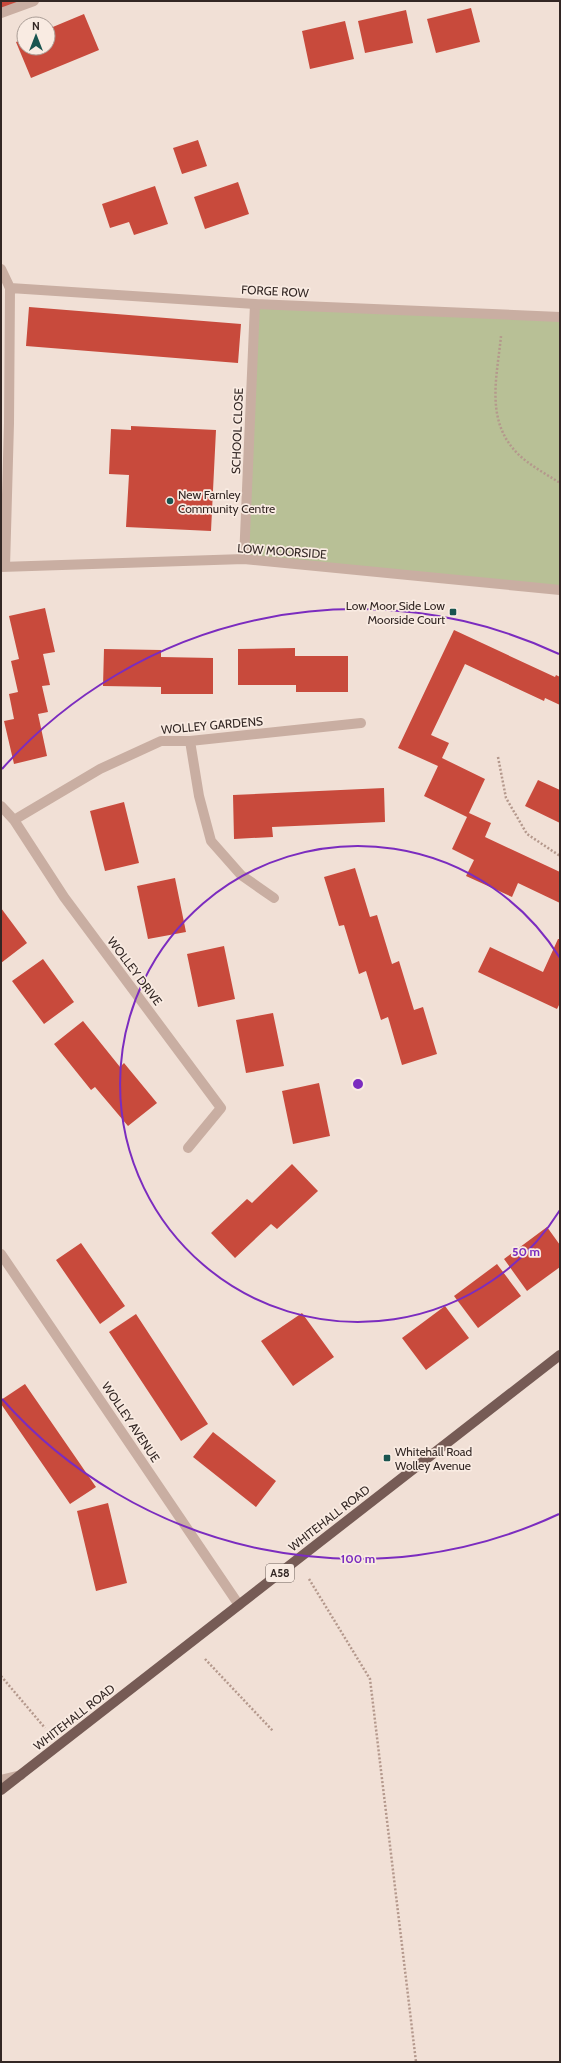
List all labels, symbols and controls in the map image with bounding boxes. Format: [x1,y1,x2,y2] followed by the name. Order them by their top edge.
[16,16,56,56] north arrow
[32,19,40,33] text: N
[241,282,310,300] street label: FORGE ROW
[228,387,246,474] street label: SCHOOL CLOSE
[178,487,275,516] place label: New Farnley Community Centre
[165,496,175,506] marker: New Farnley Community Centre
[237,540,328,562] street label: LOW MOORSIDE
[346,598,445,627] place label: Low Moor Side Low Moorside Court
[448,607,458,617] marker: Low Moor Side Low Moorside Court
[160,713,264,737] street label: WOLLEY GARDENS
[104,934,166,1008] street label: WOLLEY DRIVE
[351,1077,365,1091] centre of rings
[512,1244,540,1259] text: 50 m
[99,1379,163,1465] street label: WOLLEY AVENUE
[395,1444,472,1473] place label: Whitehall Road Wolley Avenue
[382,1453,392,1463] marker: Whitehall Road Wolley Avenue
[285,1481,373,1554] street label: WHITEHALL ROAD
[341,1551,375,1566] text: 100 m
[266,1564,294,1582] road number: A58
[30,1680,118,1753] street label: WHITEHALL ROAD

